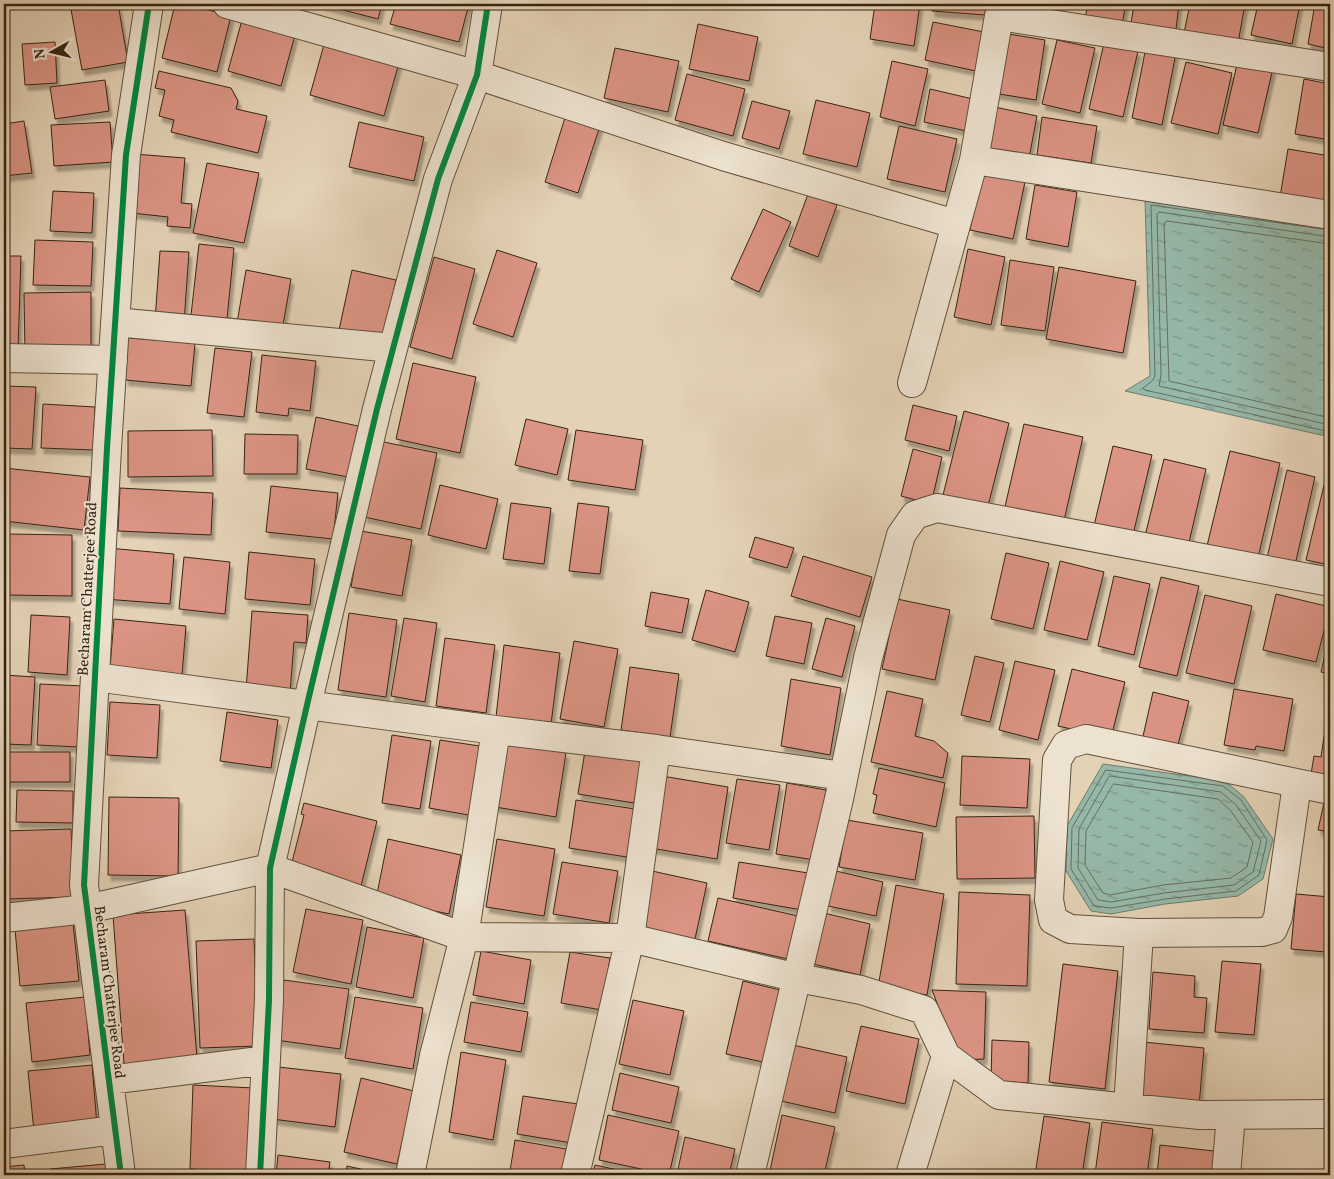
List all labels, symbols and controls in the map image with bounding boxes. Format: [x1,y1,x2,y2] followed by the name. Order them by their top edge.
[28,28,78,78] north arrow
[30,47,51,60] text: N
[73,502,104,677] street label: Becharam Chatterjee Road
[87,904,130,1080] street label: Becharam Chatterjee Road

